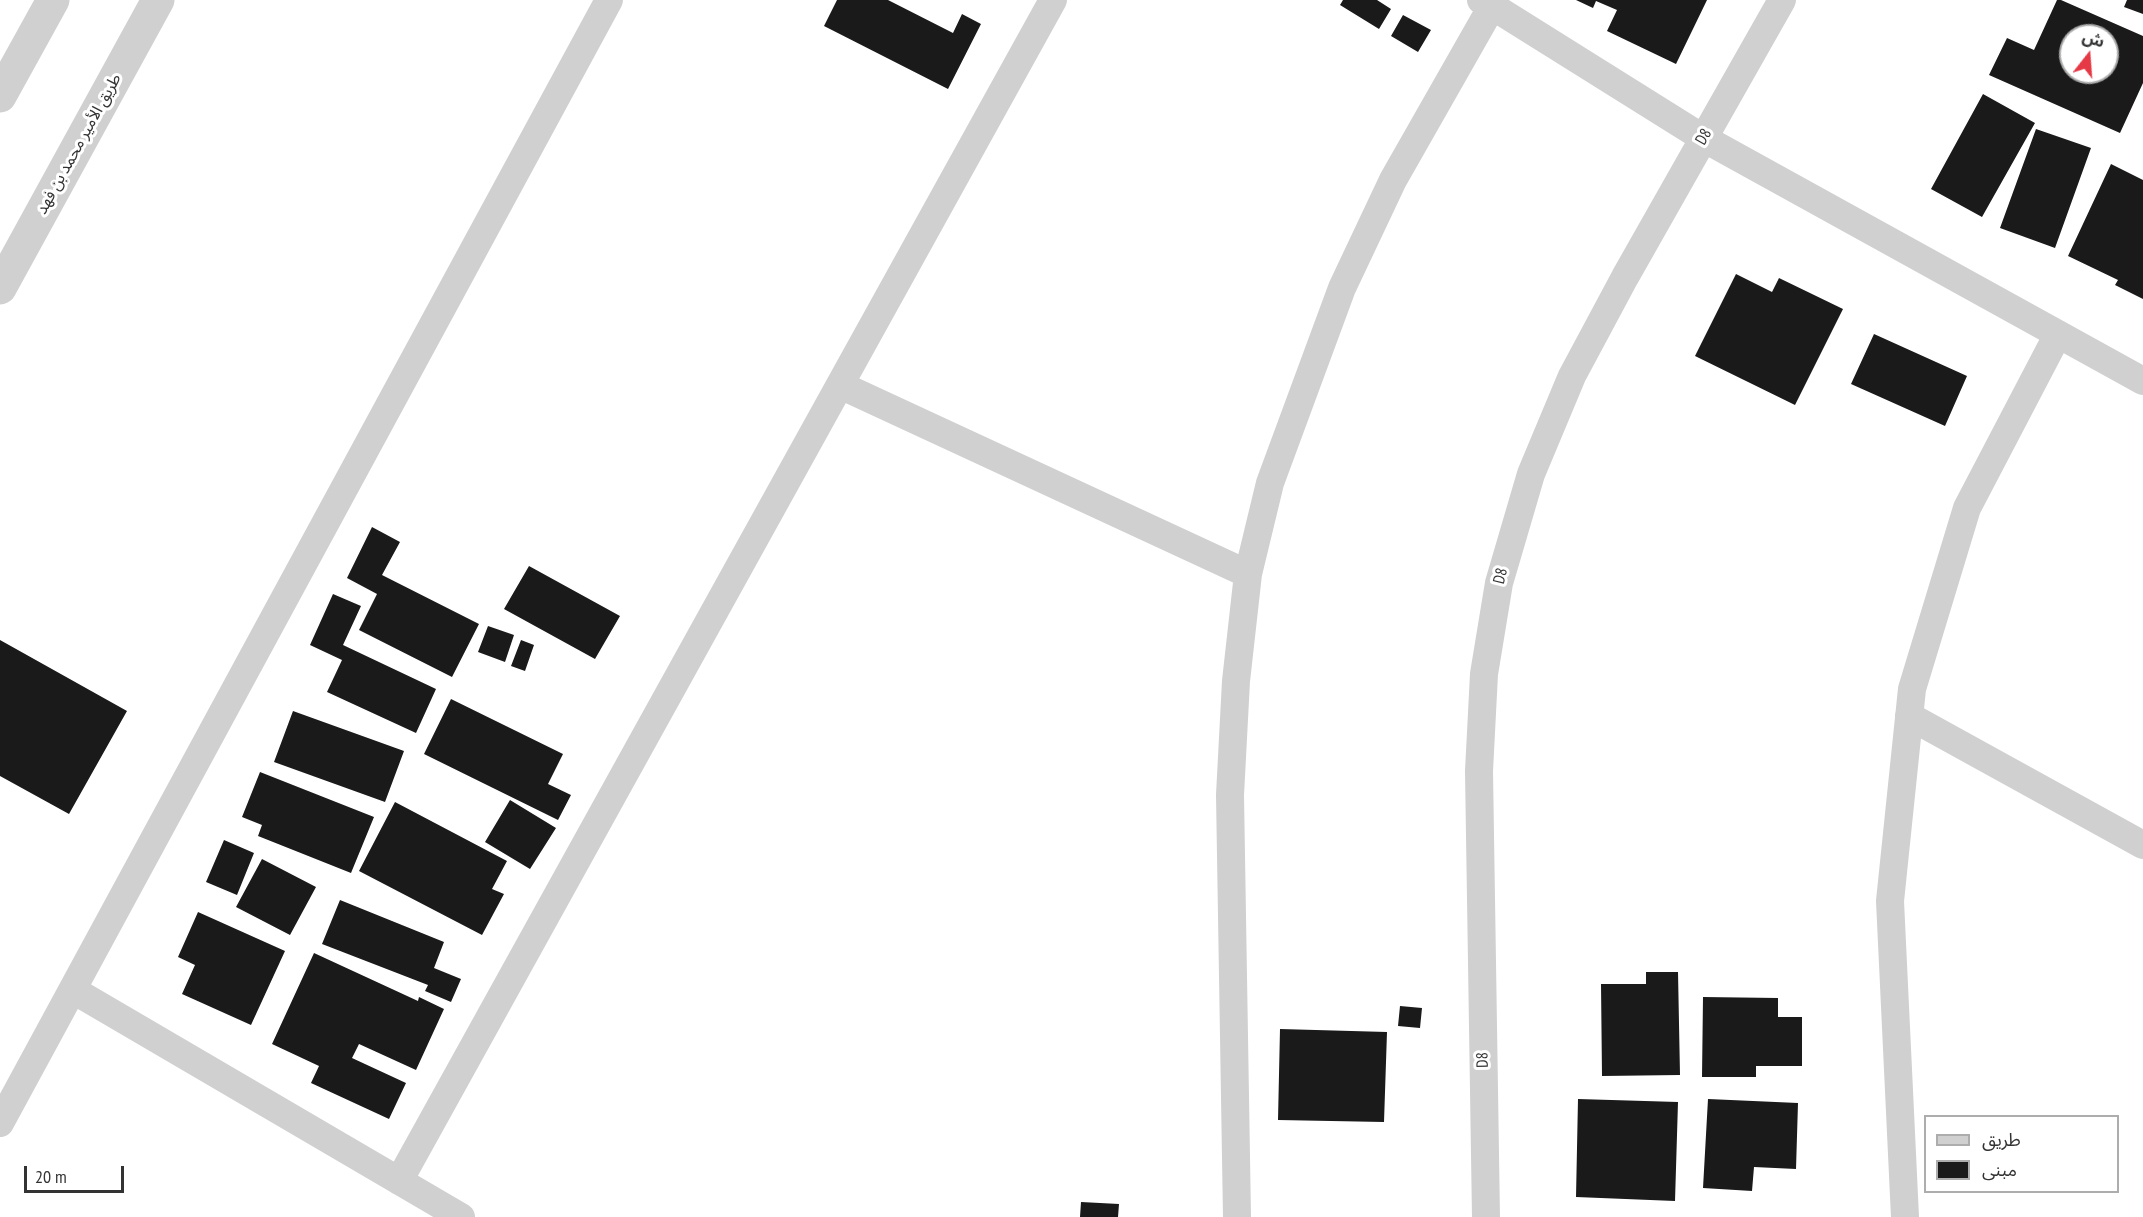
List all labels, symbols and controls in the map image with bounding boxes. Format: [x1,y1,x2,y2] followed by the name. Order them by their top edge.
[2059,24,2119,84] north arrow
[2080,26,2107,51] text: ش
[32,70,126,218] street label: طريق الأمير محمد بن فهد
[1692,125,1716,149] street label: D8
[1490,566,1512,586] street label: D8
[1473,1052,1493,1068] street label: D8
[1924,1115,2119,1193] legend
[1982,1128,2021,1151] text: طريق
[27,1154,128,1192] scale bar
[1982,1158,2017,1181] text: مبنى
[35,1165,67,1188] text: 20 m

